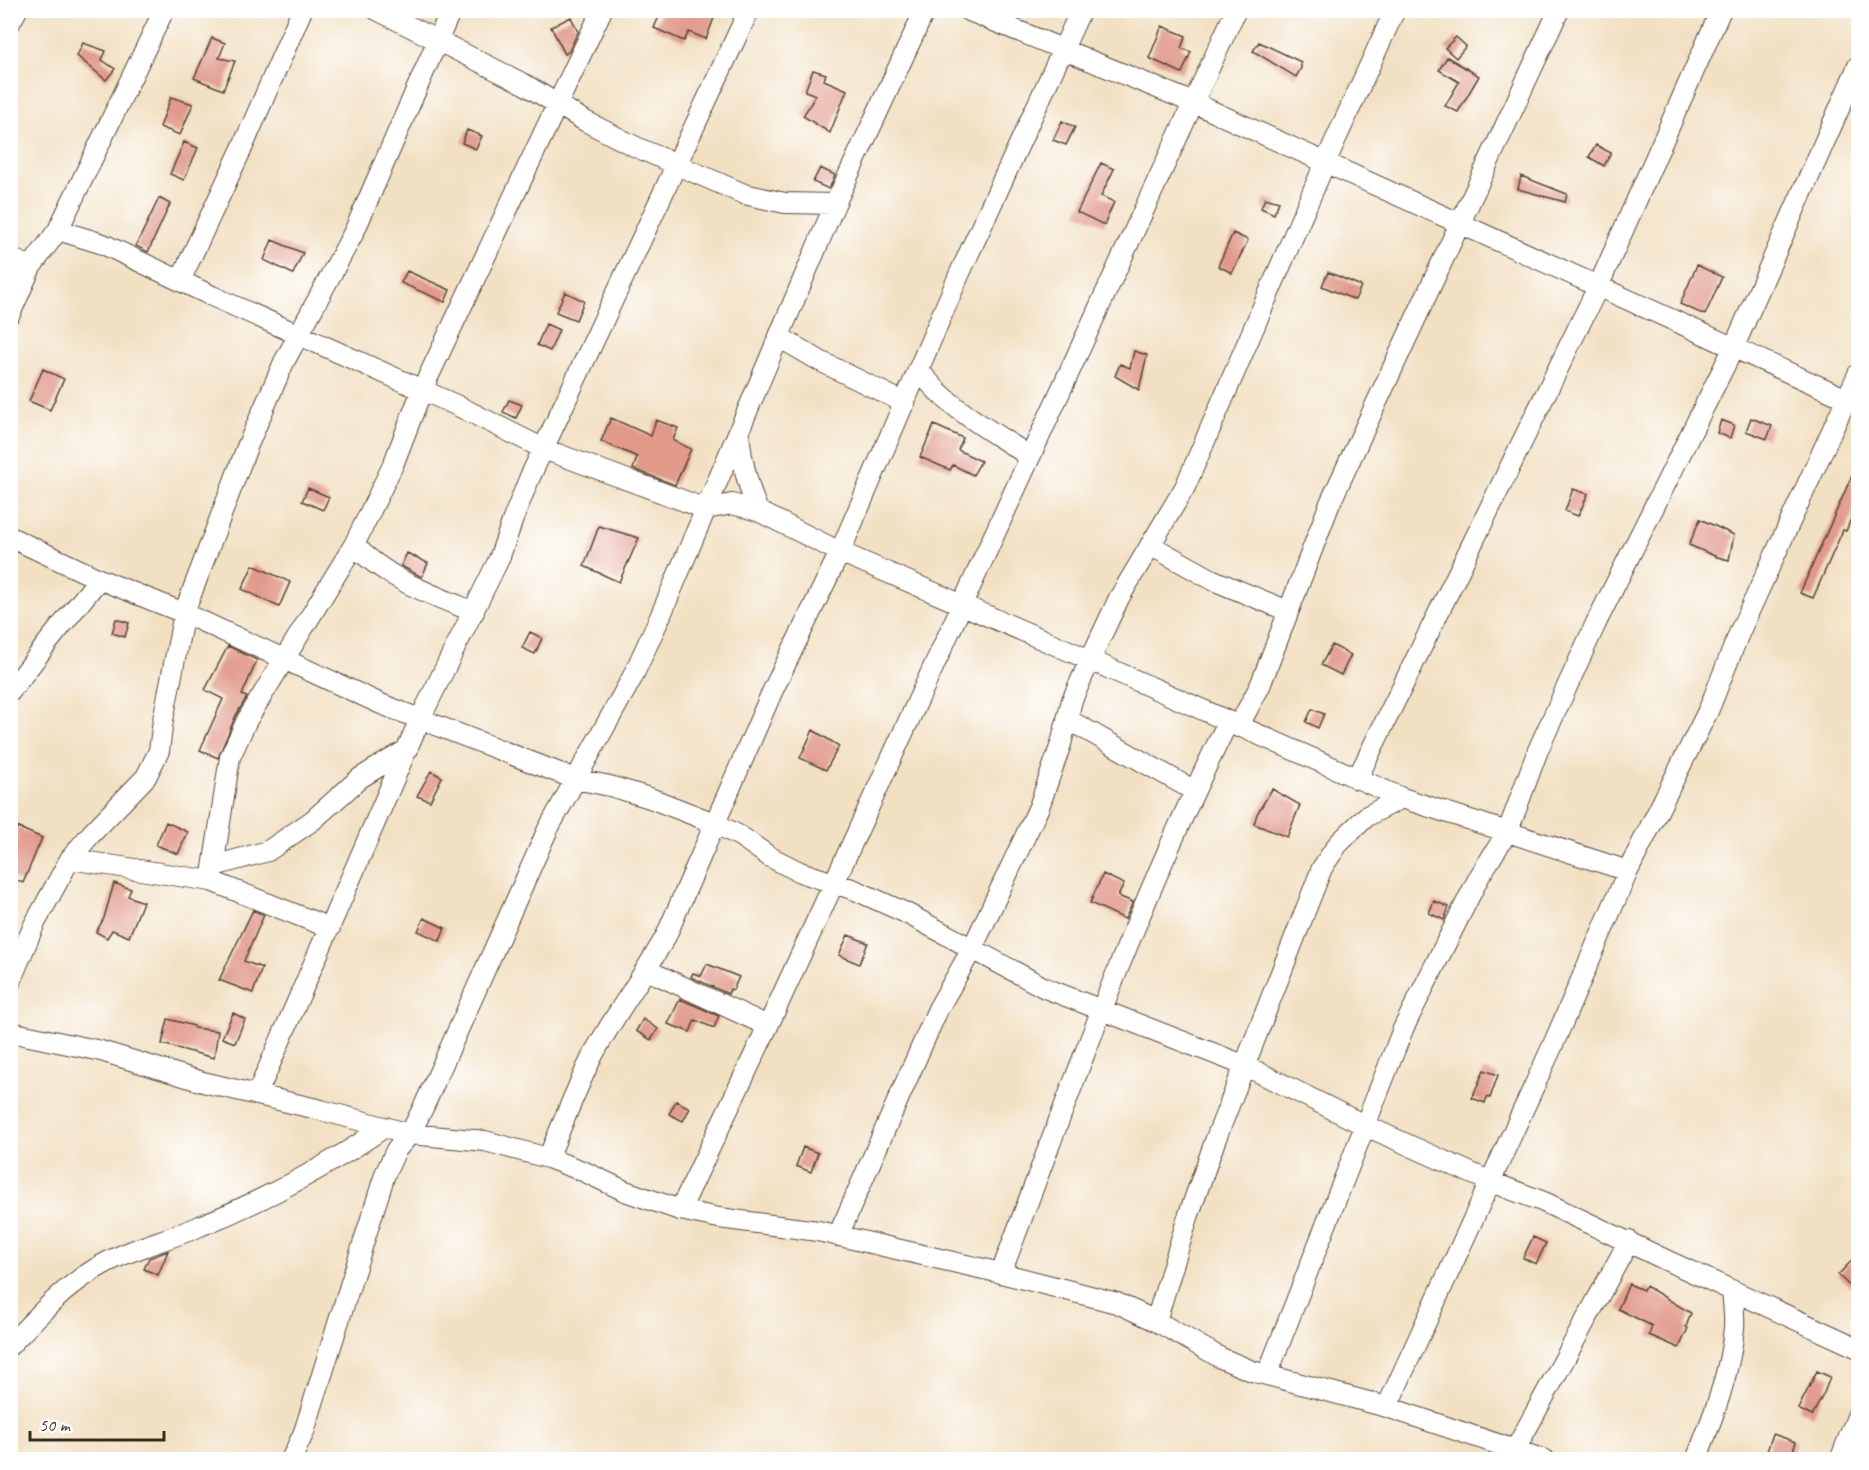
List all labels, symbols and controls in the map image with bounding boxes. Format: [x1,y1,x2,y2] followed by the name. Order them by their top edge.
[30,1404,164,1442] scale bar
[39,1414,72,1436] text: 50 m

